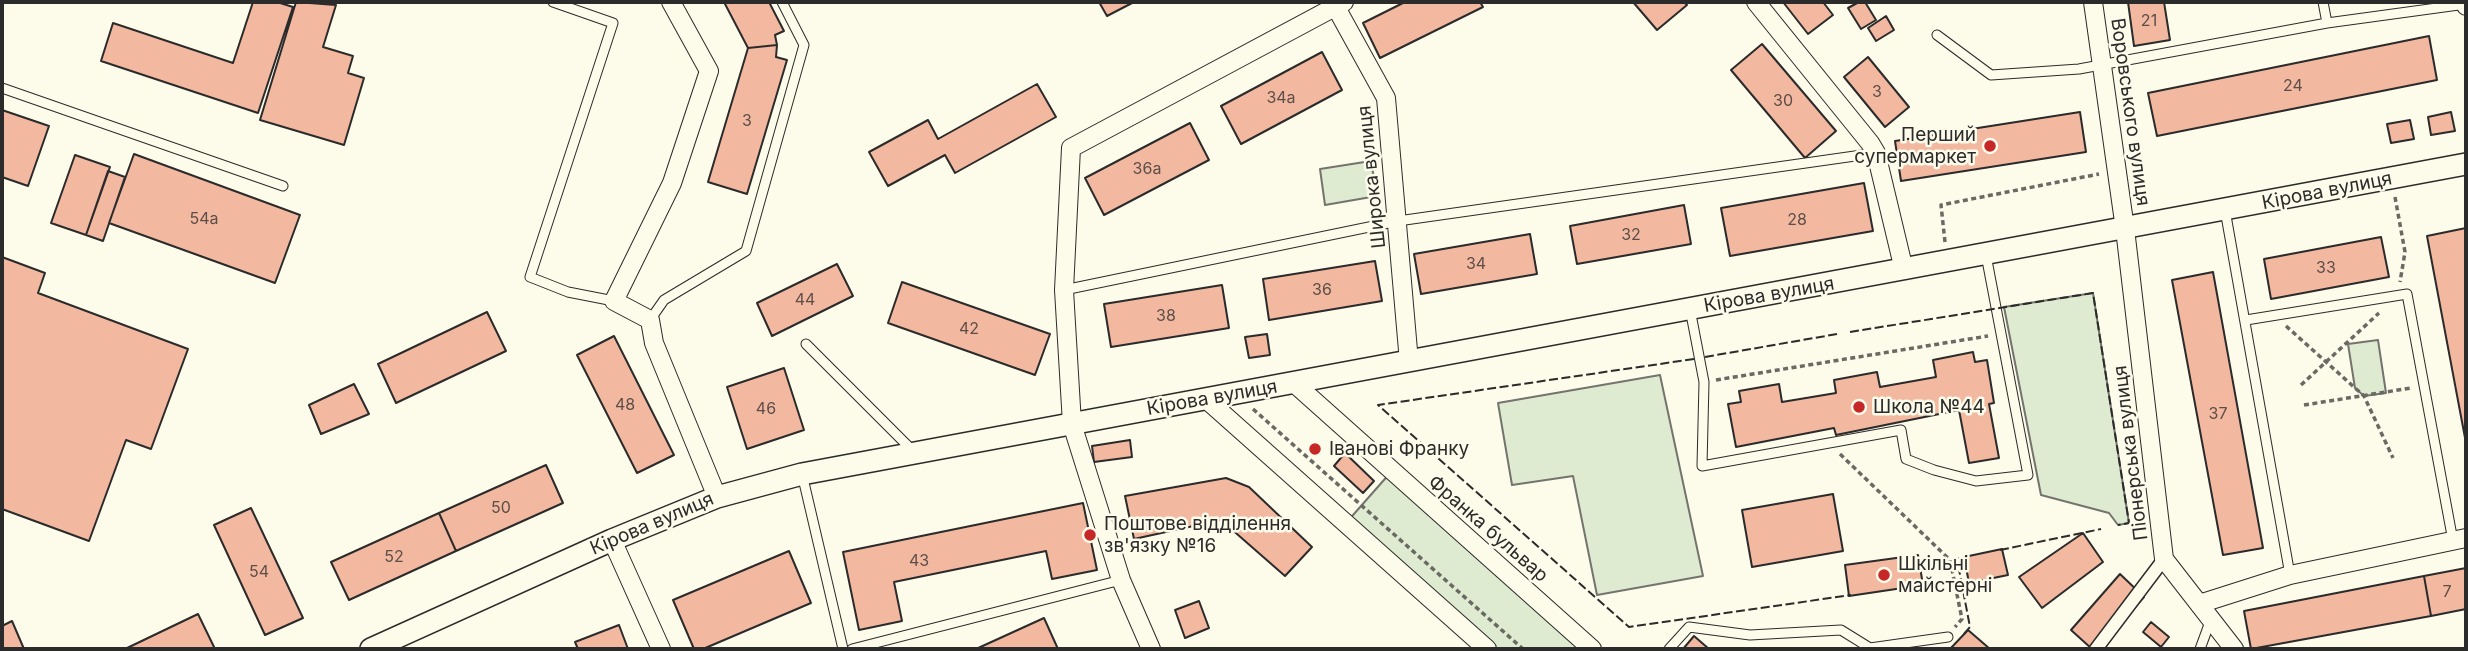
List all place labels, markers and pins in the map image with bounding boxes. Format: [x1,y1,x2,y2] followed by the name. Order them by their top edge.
[1854,124,1976,168] place label: Перший супермаркет
[1982,138,1998,154] marker: Перший супермаркет
[1873,396,1985,418] place label: Школа №44
[1851,399,1867,415] marker: Школа №44
[1329,438,1469,460] place label: Іванові Франку
[1307,441,1323,457] marker: Іванові Франку
[1104,513,1291,557] place label: Поштове відділення зв'язку №16
[1082,527,1098,543] marker: Поштове відділення зв'язку №16
[1898,553,1992,597] place label: Шкільні майстерні
[1876,567,1892,583] marker: Шкільні майстерні

